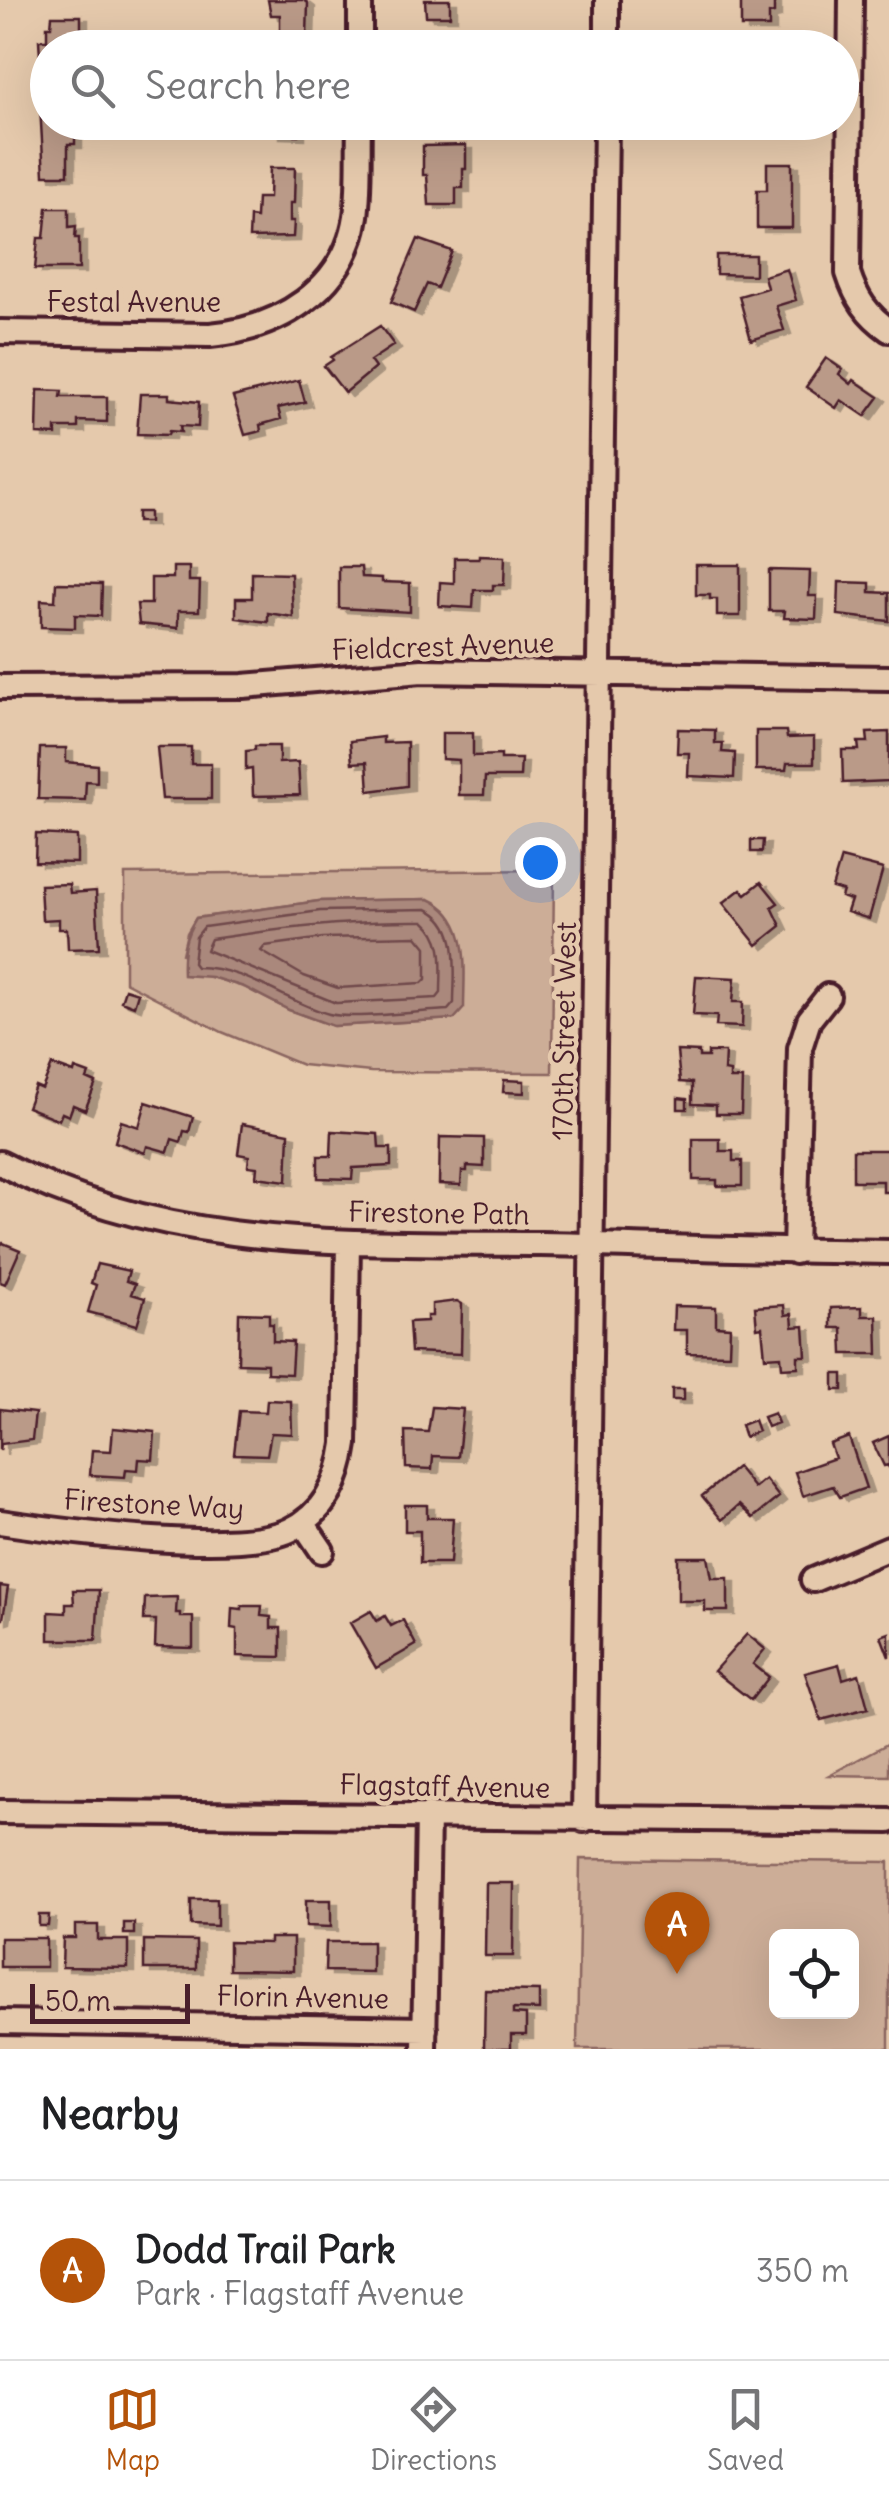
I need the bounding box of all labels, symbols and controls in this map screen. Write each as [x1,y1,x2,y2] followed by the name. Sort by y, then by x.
[30,30,859,140] search box
[65,58,120,113] icon: search
[145,62,351,109] text: Search here
[47,284,221,320] street label: Festal Avenue
[331,624,555,668] street label: Fieldcrest Avenue
[515,837,566,888] your location
[544,921,584,1141] street label: 170th Street West
[348,1193,530,1233] street label: Firestone Path
[63,1481,245,1527] street label: Firestone Way
[339,1766,551,1806] street label: Flagstaff Avenue
[644,1892,710,1974] pin: A
[769,1929,859,2019] map controls
[769,1929,859,2019] button: locate
[217,1977,389,2017] street label: Florin Avenue
[30,1979,190,2024] scale bar
[45,1983,111,2019] text: 50 m
[40,2088,179,2140] text: Nearby
[135,2226,396,2273] text: Dodd Trail Park
[62,2250,83,2291] text: A
[756,2250,849,2291] text: 350 m
[135,2273,464,2314] text: Park · Flagstaff Avenue
[105,2382,160,2478] tab: Map
[370,2382,497,2478] tab: Directions
[707,2382,784,2478] tab: Saved

